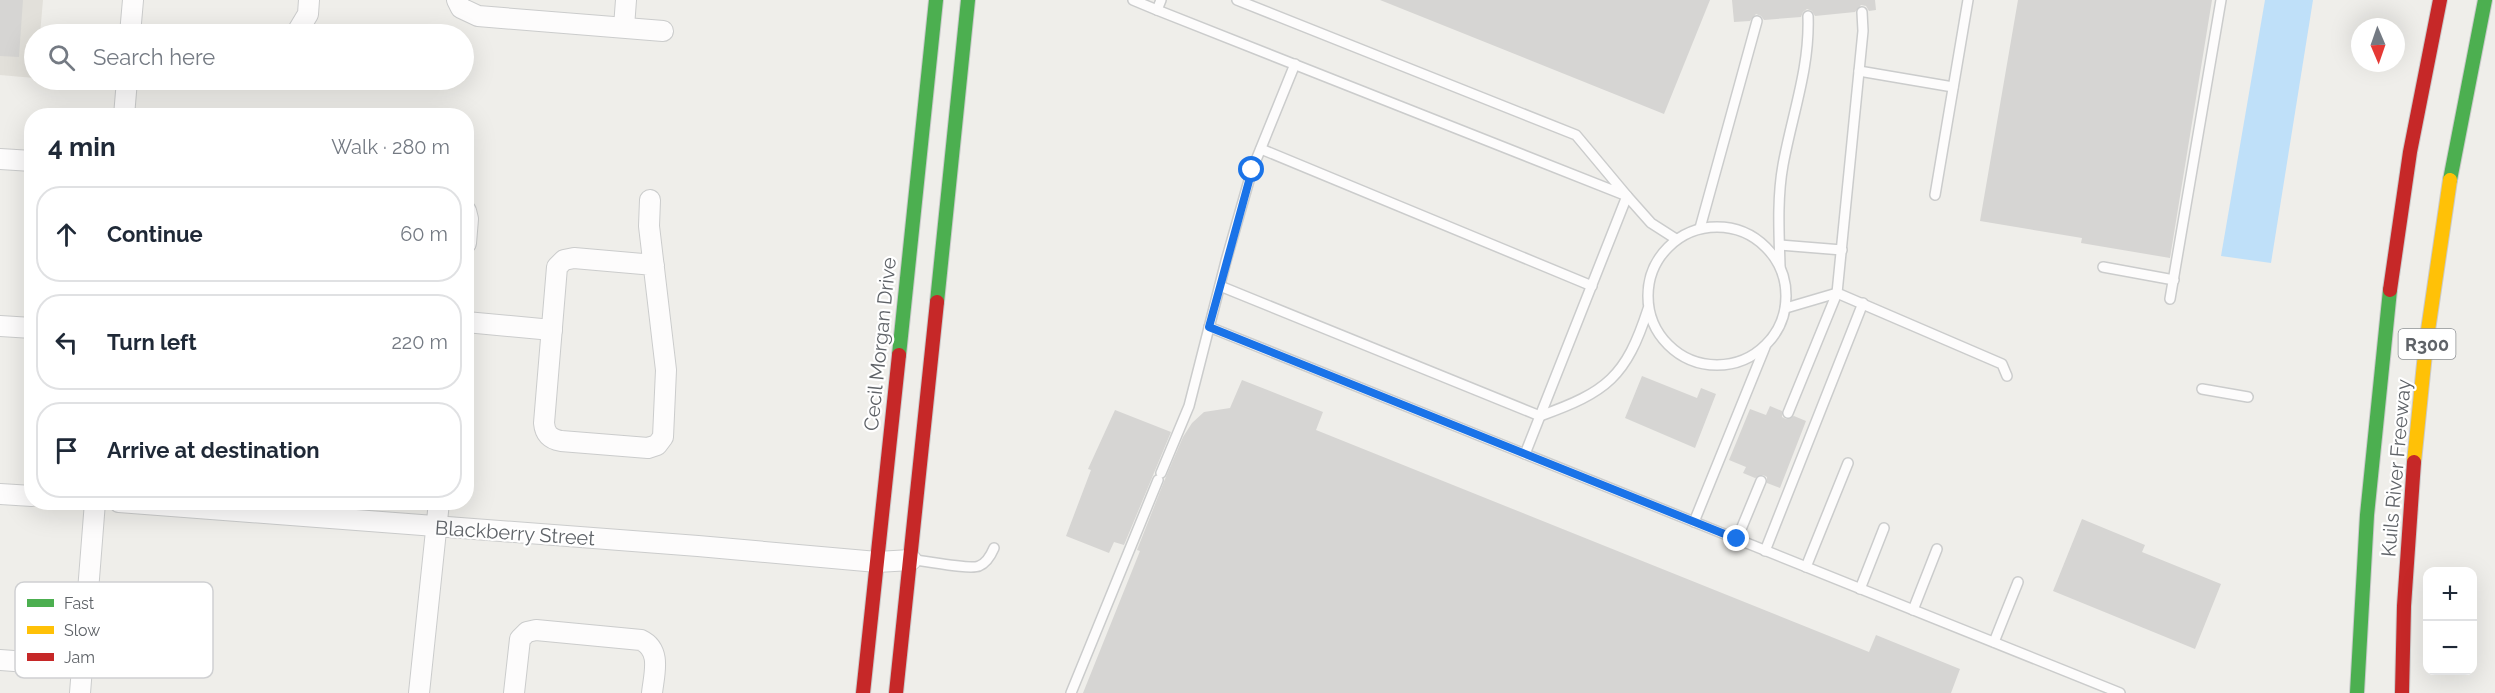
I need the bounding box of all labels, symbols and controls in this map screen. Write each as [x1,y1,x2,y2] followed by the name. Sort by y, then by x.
[2351,18,2405,72] north arrow
[24,24,474,90] search box
[45,41,78,74] icon: search
[93,44,215,70] text: Search here
[48,132,116,162] text: 4 min
[331,135,450,159] text: Walk · 280 m
[1238,156,1264,182] route start
[50,218,83,251] icon: ahead
[107,221,203,247] text: Continue
[400,222,448,246] text: 60 m
[859,256,901,432] street label: Cecil Morgan Drive
[50,326,83,359] icon: left
[107,329,197,355] text: Turn left
[2398,329,2456,359] road number: R300
[391,330,448,354] text: 220 m
[2376,378,2416,558] street label: Kuils River Freeway
[50,434,83,467] icon: arrive
[107,437,320,463] text: Arrive at destination
[434,515,596,551] street label: Blackberry Street
[1723,525,1749,551] route end
[2423,567,2477,675] map controls
[2423,567,2477,621] button: +
[15,582,213,678] legend
[64,594,95,613] text: Fast
[64,621,100,640] text: Slow
[2423,621,2477,675] button: −
[64,648,95,667] text: Jam

